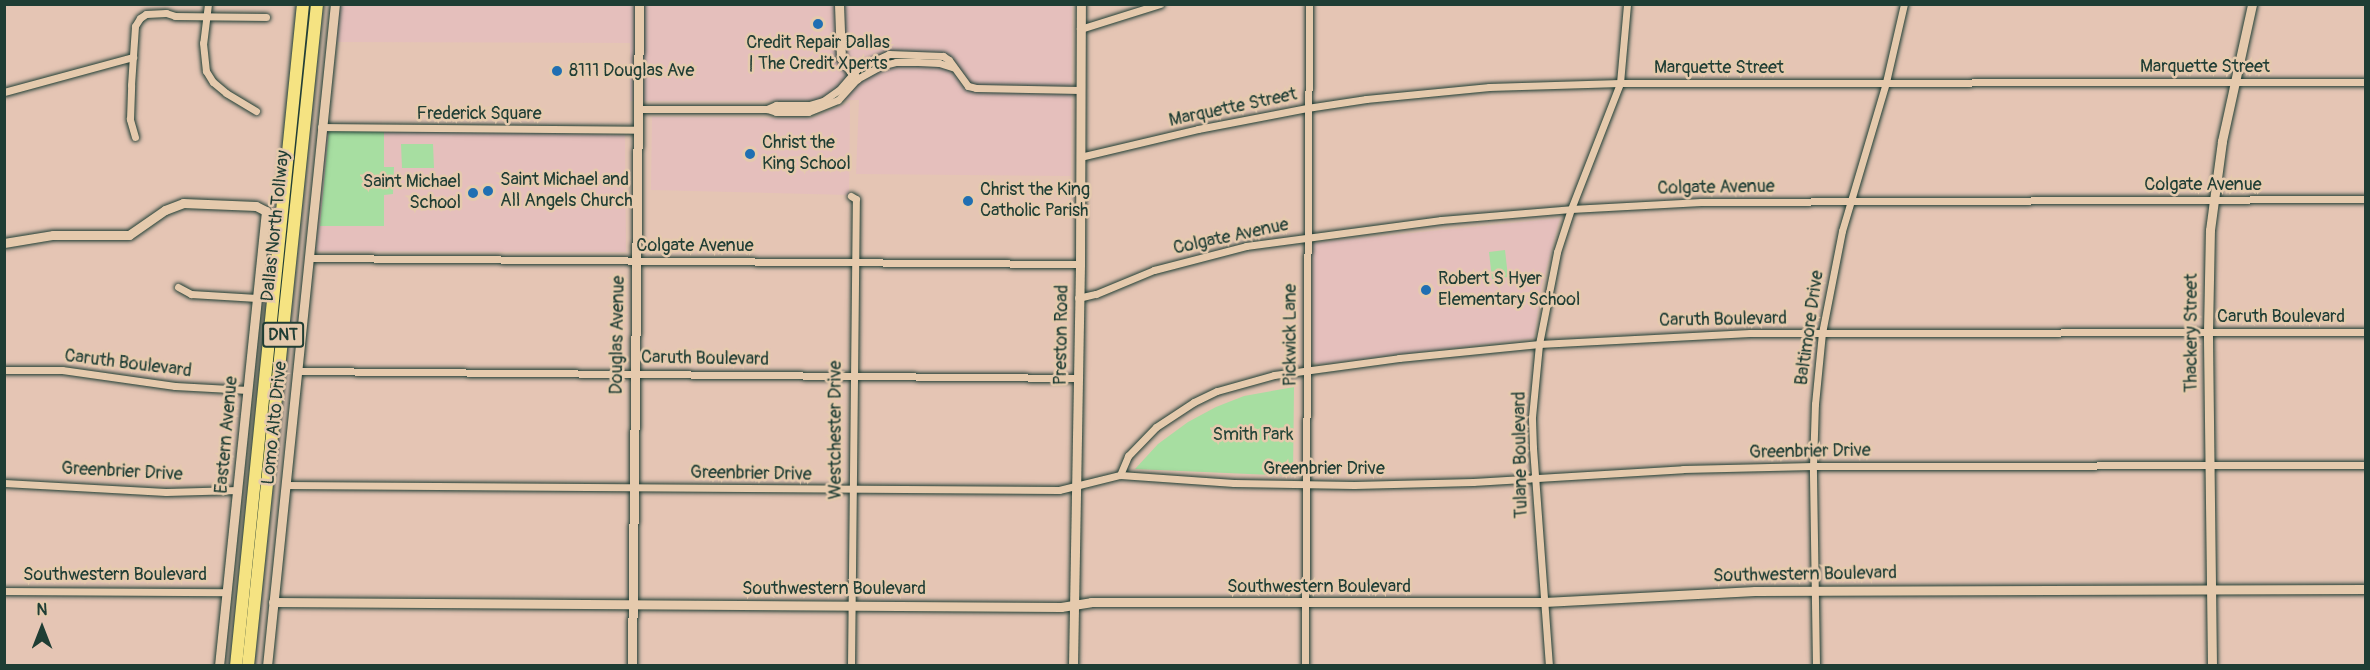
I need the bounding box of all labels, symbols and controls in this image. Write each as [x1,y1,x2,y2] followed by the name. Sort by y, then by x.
[811,17,825,31] marker: Credit Repair Dallas | The Credit Xperts
[746,33,890,76] place label: Credit Repair Dallas | The Credit Xperts
[2140,56,2270,78] street label: Marquette Street
[1654,57,1784,79] street label: Marquette Street
[569,60,694,82] place label: 8111 Douglas Ave
[550,64,564,78] marker: 8111 Douglas Ave
[1167,84,1299,132] street label: Marquette Street
[416,103,542,125] street label: Frederick Square
[762,133,851,176] place label: Christ the King School
[743,147,757,161] marker: Christ the King School
[257,149,295,303] street label: Dallas North Tollway
[500,170,633,213] place label: Saint Michael and All Angels Church
[363,172,461,214] place label: Saint Michael School
[2144,174,2262,196] street label: Colgate Avenue
[1657,176,1775,200] street label: Colgate Avenue
[980,180,1090,222] place label: Christ the King Catholic Parish
[481,184,495,198] marker: Saint Michael and All Angels Church
[466,186,480,200] marker: Saint Michael School
[961,194,975,208] marker: Christ the King Catholic Parish
[1171,214,1291,260] street label: Colgate Avenue
[636,235,754,257] street label: Colgate Avenue
[1438,269,1580,312] place label: Robert S Hyer Elementary School
[1791,269,1829,387] street label: Baltimore Drive
[2181,273,2203,393] street label: Thackery Street
[606,275,630,395] street label: Douglas Avenue
[1419,283,1433,297] marker: Robert S Hyer Elementary School
[1050,284,1074,386] street label: Preston Road
[1280,284,1302,386] street label: Pickwick Lane
[2217,306,2345,328] street label: Caruth Boulevard
[1659,308,1787,332] street label: Caruth Boulevard
[262,322,304,348] road number: DNT
[63,345,193,383] street label: Caruth Boulevard
[641,347,769,371] street label: Caruth Boulevard
[258,360,292,486] street label: Lomo Alto Drive
[825,361,847,499] street label: Westchester Drive
[211,375,243,495] street label: Eastern Avenue
[1509,391,1533,519] street label: Tulane Boulevard
[1213,424,1293,446] park label: Smith Park
[1749,440,1871,464] street label: Greenbrier Drive
[61,458,183,486] street label: Greenbrier Drive
[1263,458,1385,480] street label: Greenbrier Drive
[690,462,812,486] street label: Greenbrier Drive
[1713,563,1897,587] street label: Southwestern Boulevard
[23,564,207,586] street label: Southwestern Boulevard
[1227,576,1411,598] street label: Southwestern Boulevard
[742,578,926,600] street label: Southwestern Boulevard
[12,598,72,658] north arrow
[37,600,47,620] text: N

